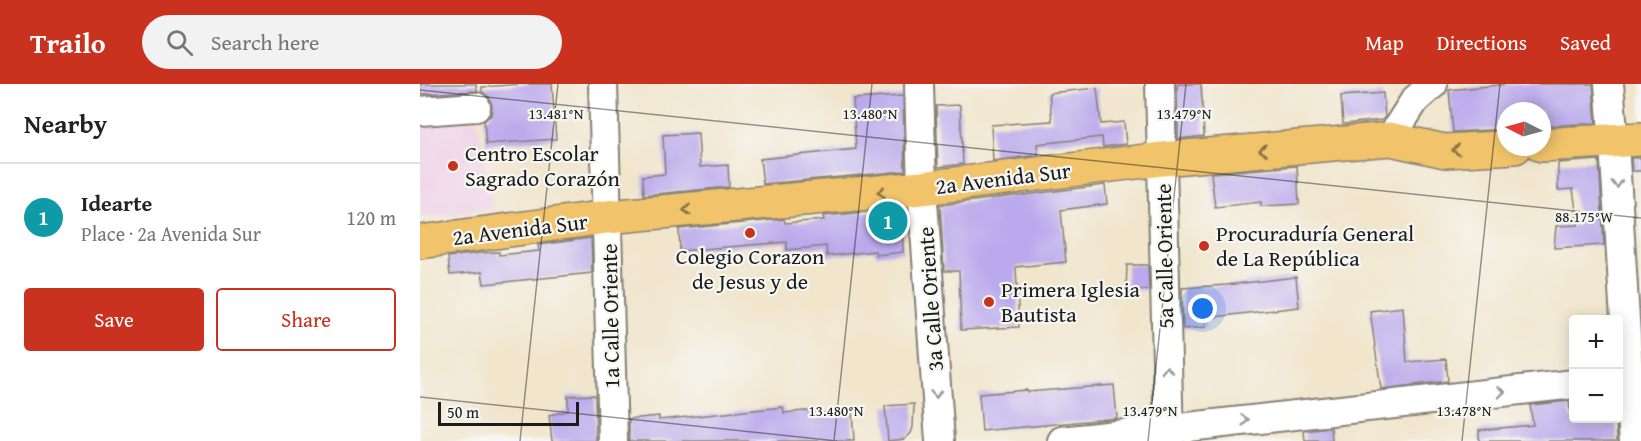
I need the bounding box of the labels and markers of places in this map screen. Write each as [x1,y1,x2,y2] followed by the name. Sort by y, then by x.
[465,137,620,194] place label: Centro Escolar Sagrado Corazón
[446,159,460,173] marker: Centro Escolar Sagrado Corazón
[868,198,908,244] pin: 1
[1216,217,1414,274] place label: Procuraduría General de La República
[743,226,757,240] marker: Colegio Corazon de Jesus y de
[1197,239,1211,253] marker: Procuraduría General de La República
[676,240,825,297] place label: Colegio Corazon de Jesus y de
[1001,273,1141,330] place label: Primera Iglesia Bautista
[982,295,996,309] marker: Primera Iglesia Bautista

